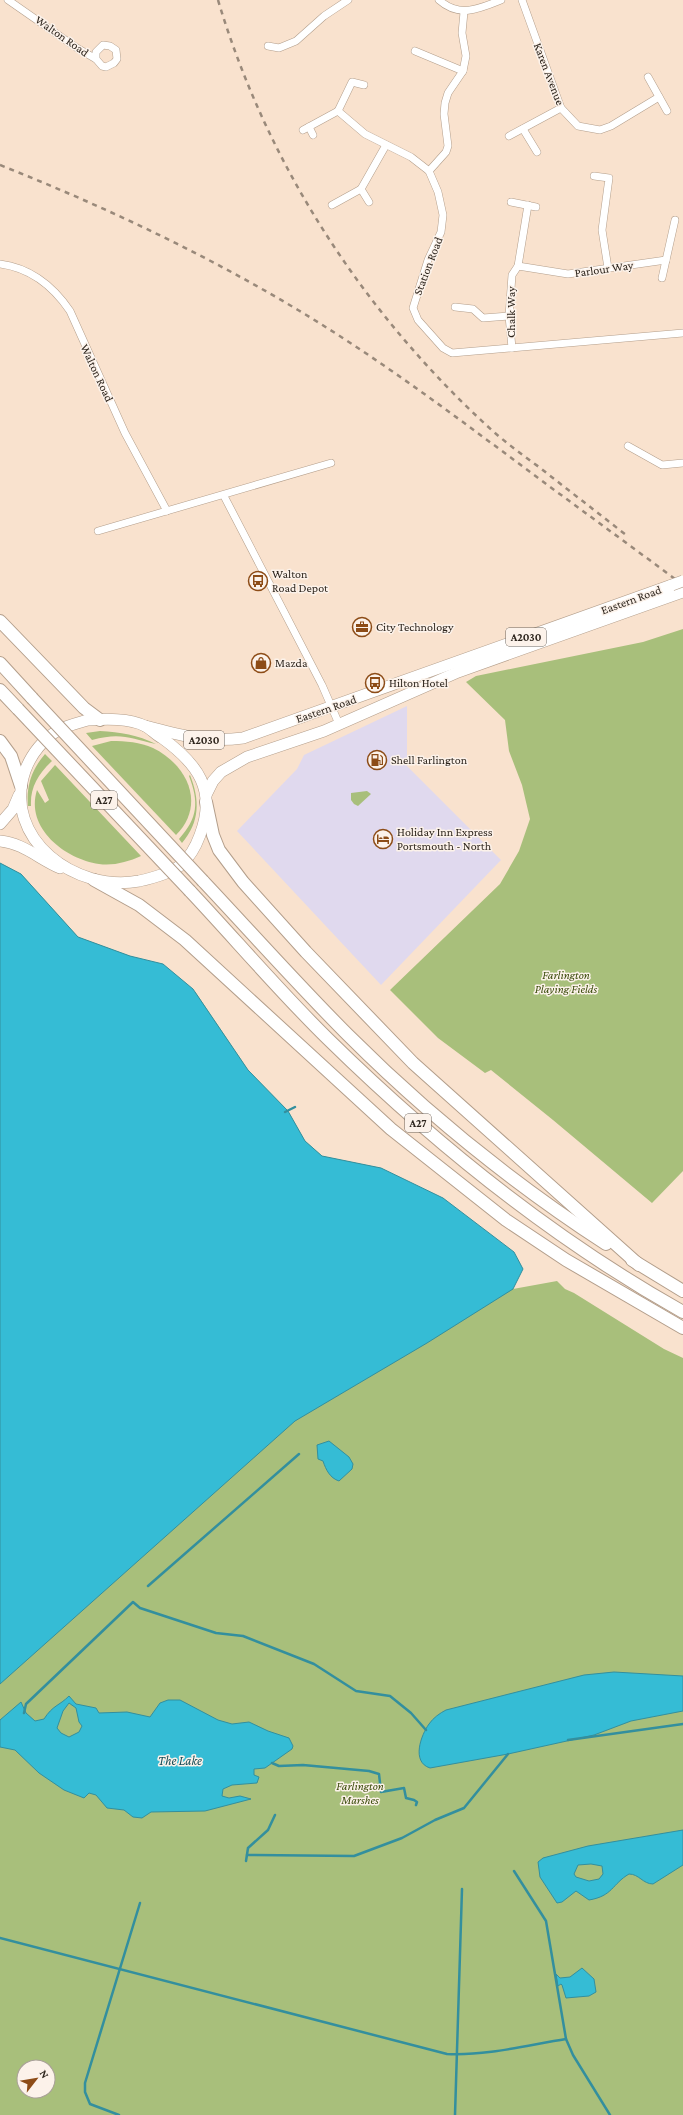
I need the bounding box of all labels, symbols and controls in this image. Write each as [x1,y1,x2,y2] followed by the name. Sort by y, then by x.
[33,12,92,60] street label: Walton Road
[531,41,567,107] street label: Karen Avenue
[411,234,446,297] street label: Station Road
[574,258,635,280] street label: Parlour Way
[504,286,518,338] street label: Chalk Way
[78,342,117,405] street label: Walton Road
[272,567,329,595] place label: Walton Road Depot
[247,570,269,592] bus stop icon: Walton Road Depot
[599,582,664,617] street label: Eastern Road
[351,616,373,638] office icon: City Technology
[376,620,454,634] place label: City Technology
[506,628,546,646] road number: A2030
[250,652,272,674] shop icon: Mazda
[275,656,308,670] place label: Mazda
[364,672,386,694] bus stop icon: Hilton Hotel
[389,676,448,690] place label: Hilton Hotel
[294,692,359,726] street label: Eastern Road
[184,731,224,749] road number: A2030
[366,749,388,771] fuel station icon: Shell Farlington
[391,753,468,767] place label: Shell Farlington
[91,791,117,809] road number: A27
[397,825,493,853] place label: Holiday Inn Express Portsmouth - North
[372,828,394,850] hotel icon: Holiday Inn Express Portsmouth - North
[535,968,598,996] park label: Farlington Playing Fields
[405,1114,431,1132] road number: A27
[158,1753,202,1768] water label: The Lake
[336,1779,384,1807] park label: Farlington Marshes
[16,2059,56,2099] north arrow
[37,2068,52,2081] text: N

